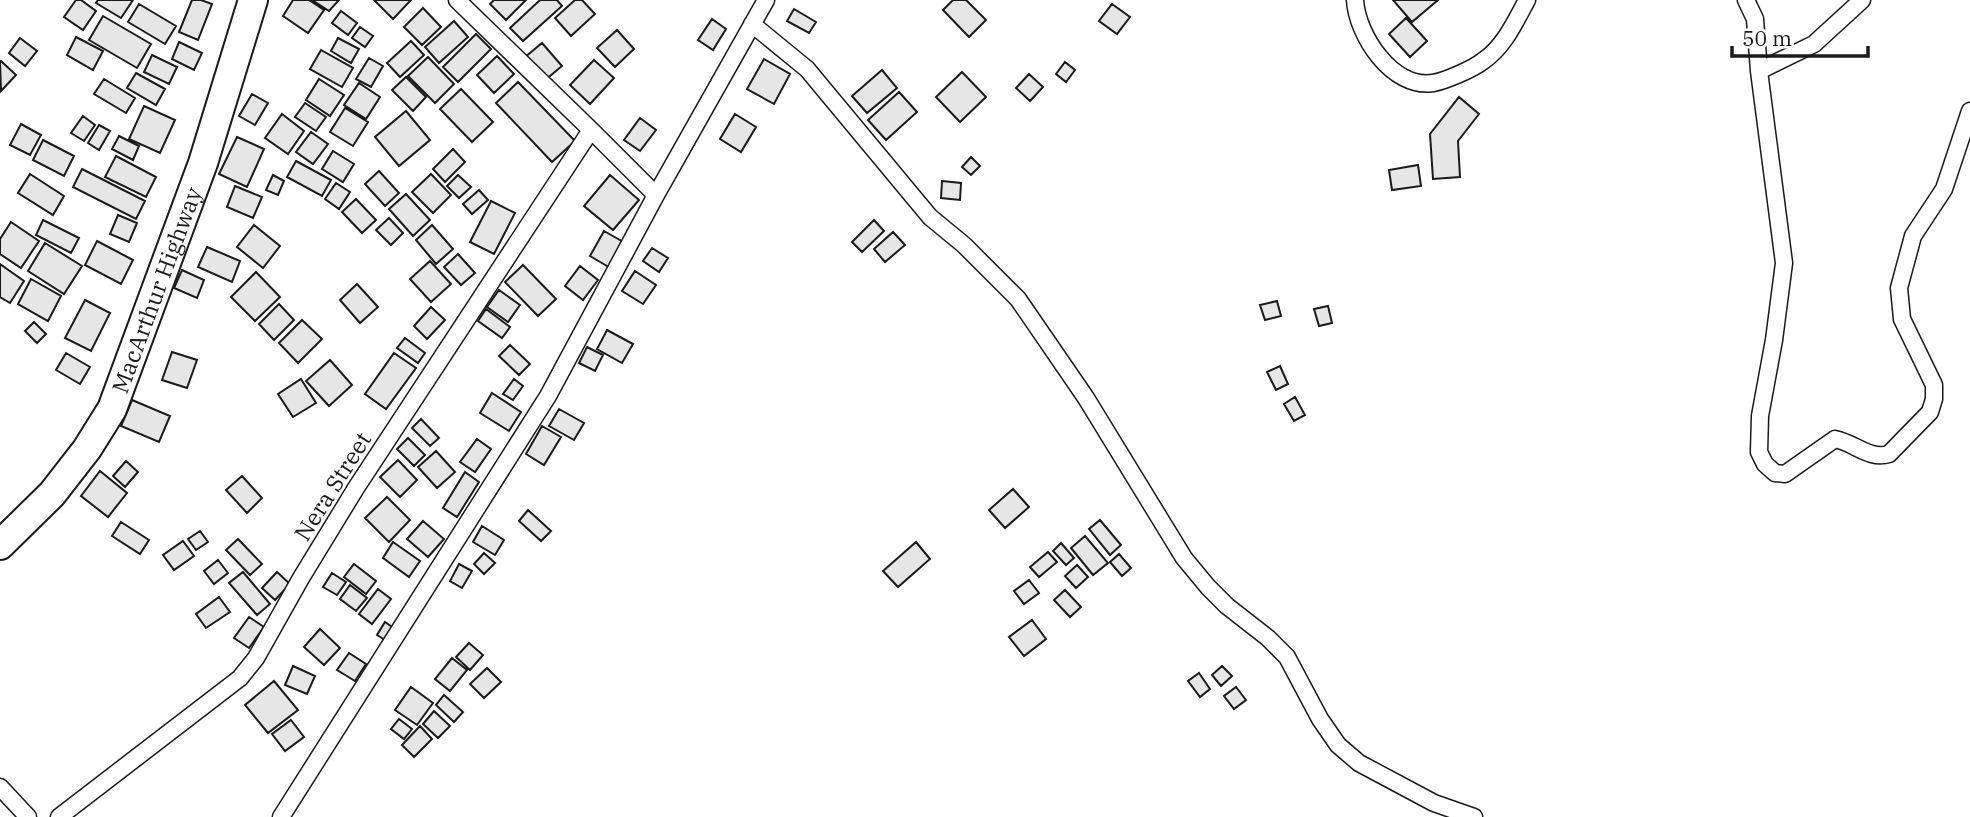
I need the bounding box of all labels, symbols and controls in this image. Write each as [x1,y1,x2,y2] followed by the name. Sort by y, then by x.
[1732,14,1868,58] scale bar
[1742,24,1792,52] text: 50 m
[104,182,208,397] street label: MacArthur Highway
[287,426,377,546] street label: Nera Street

